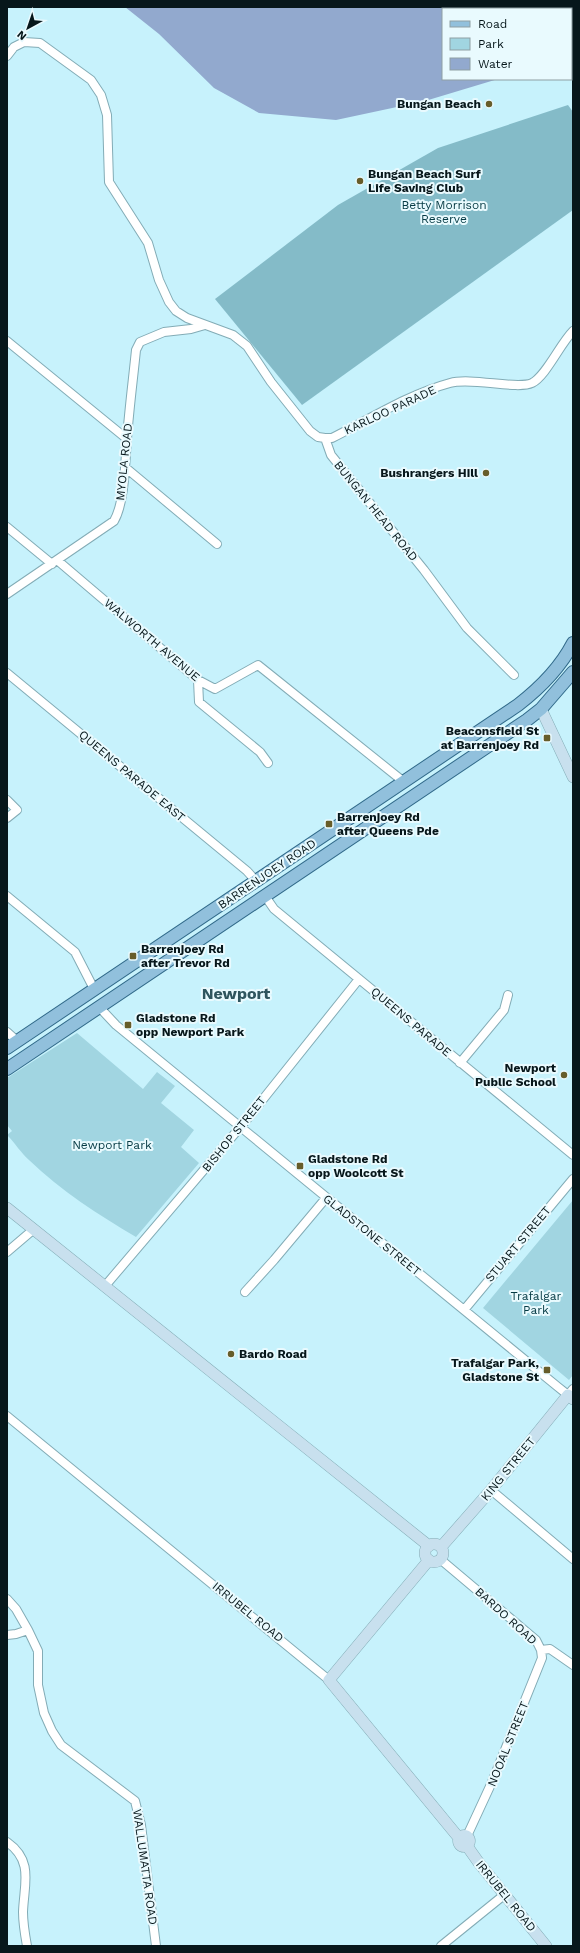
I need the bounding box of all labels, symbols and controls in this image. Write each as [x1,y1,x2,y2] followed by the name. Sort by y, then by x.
[8,8,48,48] north arrow
[442,8,572,80] legend
[478,17,507,31] text: Road
[15,28,29,43] text: N
[478,37,504,51] text: Park
[478,57,513,71] text: Water
[397,97,481,111] place label: Bungan Beach
[484,99,494,109] marker: Bungan Beach
[368,167,481,195] place label: Bungan Beach Surf Life Saving Club
[355,176,365,186] marker: Bungan Beach Surf Life Saving Club
[401,198,487,226] park label: Betty Morrison Reserve
[342,382,438,437] street label: KARLOO PARADE
[113,423,135,501] street label: MYOLA ROAD
[331,458,421,564] street label: BUNGAN HEAD ROAD
[380,466,478,480] place label: Bushrangers Hill
[481,468,491,478] marker: Bushrangers Hill
[101,596,203,684] street label: WALWORTH AVENUE
[441,724,540,752] place label: Beaconsfield St at Barrenjoey Rd
[76,727,188,825] street label: QUEENS PARADE EAST
[542,733,552,743] marker: Beaconsfield St at Barrenjoey Rd
[337,810,439,838] place label: Barrenjoey Rd after Queens Pde
[324,819,334,829] marker: Barrenjoey Rd after Queens Pde
[215,836,319,912] street label: BARRENJOEY ROAD
[141,942,230,970] place label: Barrenjoey Rd after Trevor Rd
[128,951,138,961] marker: Barrenjoey Rd after Trevor Rd
[202,984,270,1003] district label: Newport
[368,984,454,1060] street label: QUEENS PARADE
[136,1011,245,1039] place label: Gladstone Rd opp Newport Park
[123,1020,133,1030] marker: Gladstone Rd opp Newport Park
[475,1061,557,1089] place label: Newport Public School
[559,1070,569,1080] marker: Newport Public School
[199,1093,269,1175] street label: BISHOP STREET
[72,1138,152,1152] park label: Newport Park
[308,1152,404,1180] place label: Gladstone Rd opp Woolcott St
[295,1161,305,1171] marker: Gladstone Rd opp Woolcott St
[320,1191,424,1279] street label: GLADSTONE STREET
[482,1203,554,1285] street label: STUART STREET
[511,1289,561,1317] park label: Trafalgar Park
[239,1347,307,1361] place label: Bardo Road
[226,1349,236,1359] marker: Bardo Road
[451,1356,540,1384] place label: Trafalgar Park, Gladstone St
[542,1365,552,1375] marker: Trafalgar Park, Gladstone St
[478,1434,538,1504] street label: KING STREET
[210,1579,286,1645] street label: IRRUBEL ROAD
[472,1585,540,1647] street label: BARDO ROAD
[485,1699,531,1789] street label: NOOAL STREET
[130,1808,160,1926] street label: WALLUMATTA ROAD
[473,1858,539,1934] street label: IRRUBEL ROAD

